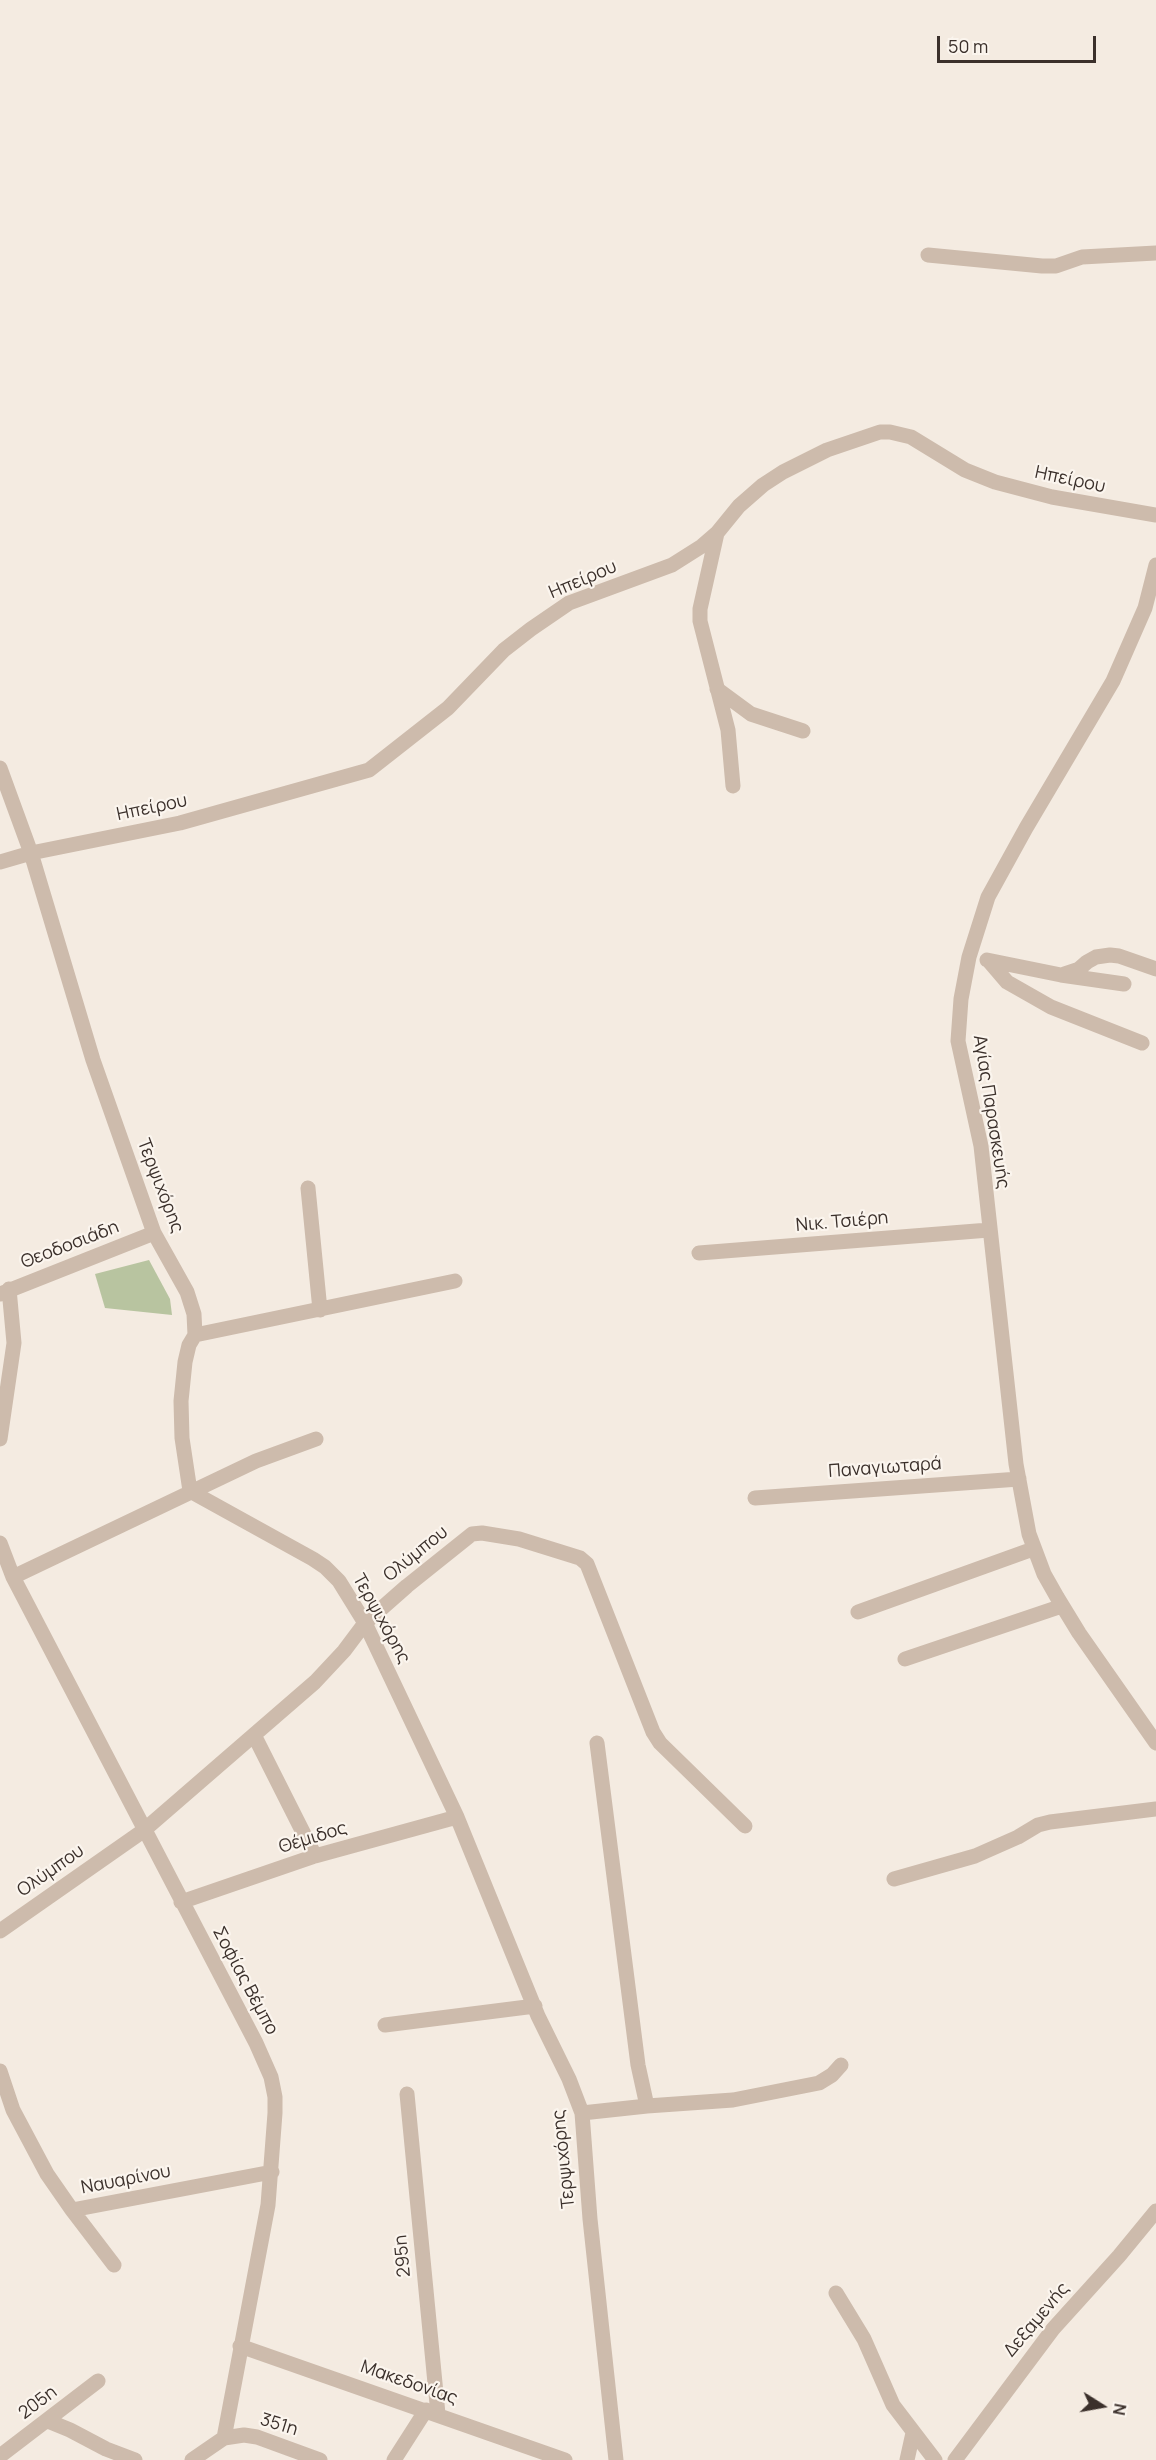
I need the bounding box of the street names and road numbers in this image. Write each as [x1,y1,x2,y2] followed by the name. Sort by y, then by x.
[1033,462,1107,498] street label: Ηπείρου
[546,556,620,604] street label: Ηπείρου
[115,790,189,826] street label: Ηπείρου
[968,1034,1014,1190] street label: Αγίας Παρασκευής
[132,1136,188,1236] street label: Τερψιχόρης
[795,1207,889,1237] street label: Νικ. Τσιέρη
[18,1216,122,1274] street label: Θεοδοσιάδη
[828,1453,942,1483] street label: Παναγιωταρά
[380,1522,452,1586] street label: Ολύμπου
[348,1570,414,1668] street label: Τερψιχόρης
[276,1817,350,1859] street label: Θέμιδος
[14,1840,88,1902] street label: Ολύμπου
[208,1923,282,2039] street label: Σοφίας Βέμπο
[548,2109,580,2209] street label: Τερψιχόρης
[79,2161,173,2199] street label: Ναυαρίνου
[390,2234,416,2278] street label: 295η
[1000,2279,1074,2361] street label: Δεξαμενής
[358,2356,460,2410] street label: Μακεδονίας
[15,2382,61,2424] street label: 205η
[258,2409,300,2441] street label: 351η

